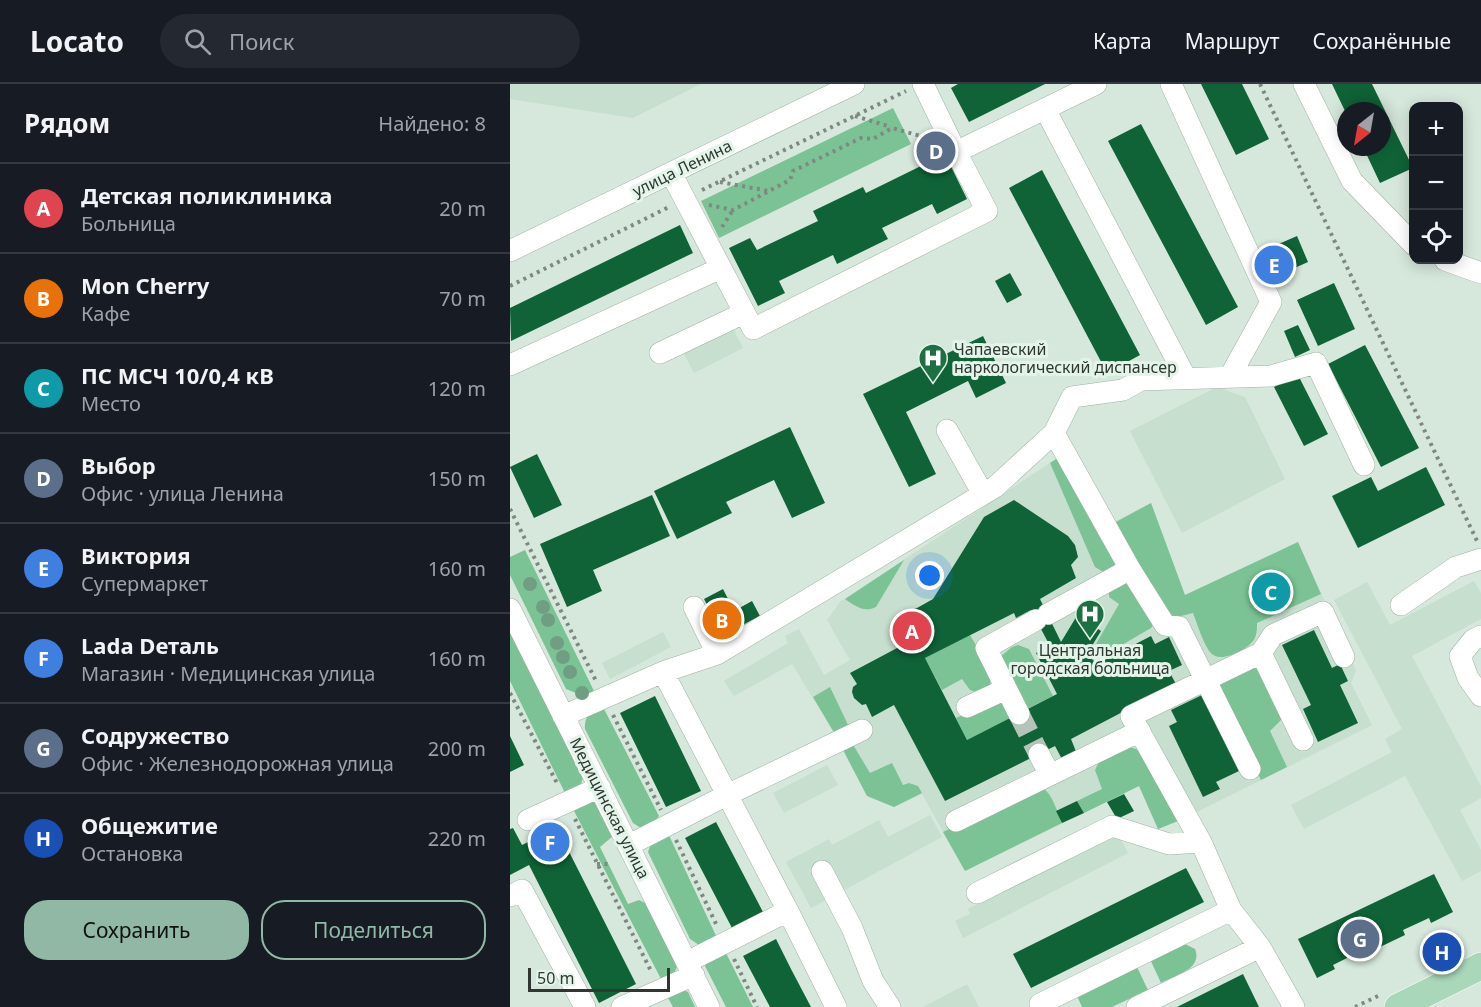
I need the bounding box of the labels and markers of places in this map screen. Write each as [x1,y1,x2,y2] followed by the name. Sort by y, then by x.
[916,128,956,174] pin: D
[1254,242,1293,288] pin: E
[954,338,1177,378] place label: Чапаевский наркологический диспансер
[917,342,949,384] hospital icon: Чапаевский наркологический диспансер
[1252,570,1290,614] pin: C
[702,598,742,642] pin: B
[1074,598,1106,640] hospital icon: Центральная городская больница
[892,608,932,654] pin: A
[1010,639,1170,679] place label: Центральная городская больница
[530,820,570,864] pin: F
[1340,916,1380,962] pin: G
[1422,930,1462,974] pin: H

